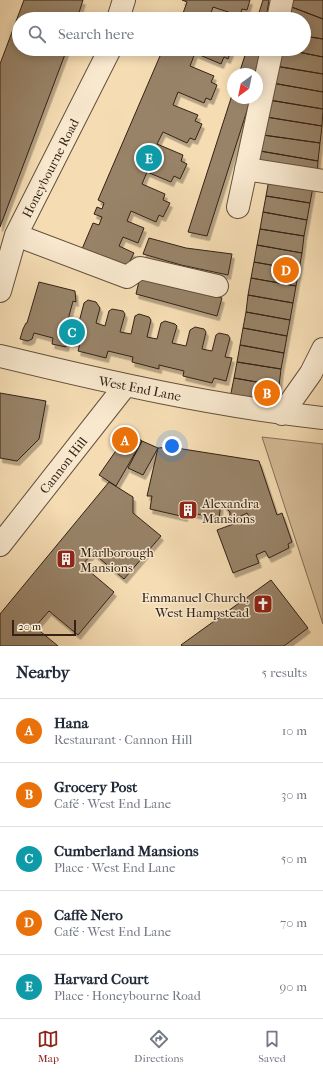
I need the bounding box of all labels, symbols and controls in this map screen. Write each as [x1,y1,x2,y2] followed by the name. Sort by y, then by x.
[12,12,311,56] search box
[26,23,48,45] icon: search
[58,25,134,43] text: Search here
[227,68,263,104] north arrow
[19,115,82,220] street label: Honeybourne Road
[136,143,162,173] pin: E
[273,255,299,285] pin: D
[59,317,85,347] pin: C
[96,373,183,404] street label: West End Lane
[254,378,280,408] pin: B
[112,425,138,455] pin: A
[37,434,90,497] street label: Cannon Hill
[162,436,182,456] your location
[201,496,260,526] place label: Alexandra Mansions
[177,499,199,521] building icon: Alexandra Mansions
[80,545,154,575] place label: Marlborough Mansions
[55,548,77,570] building icon: Marlborough Mansions
[142,590,250,620] place label: Emmanuel Church, West Hampstead
[252,593,274,615] church icon: Emmanuel Church, West Hampstead
[12,618,76,637] scale bar
[18,620,41,633] text: 20 m
[16,662,70,682] text: Nearby
[262,665,307,680] text: 5 results
[54,714,88,732] text: Hana
[25,723,33,738] text: A
[282,723,307,738] text: 10 m
[54,732,192,747] text: Restaurant · Cannon Hill
[54,778,137,796] text: Grocery Post
[25,787,33,802] text: B
[281,787,307,802] text: 30 m
[54,796,171,811] text: Café · West End Lane
[54,842,199,860] text: Cumberland Mansions
[25,851,33,866] text: C
[281,851,307,866] text: 50 m
[54,860,175,875] text: Place · West End Lane
[54,906,123,924] text: Caffè Nero
[24,915,34,930] text: D
[280,915,307,930] text: 70 m
[54,924,171,939] text: Café · West End Lane
[54,970,149,988] text: Harvard Court
[25,979,33,994] text: E
[279,979,307,994] text: 90 m
[54,988,201,1003] text: Place · Honeybourne Road
[37,1028,59,1065] tab: Map
[134,1028,184,1065] tab: Directions
[258,1028,286,1065] tab: Saved

